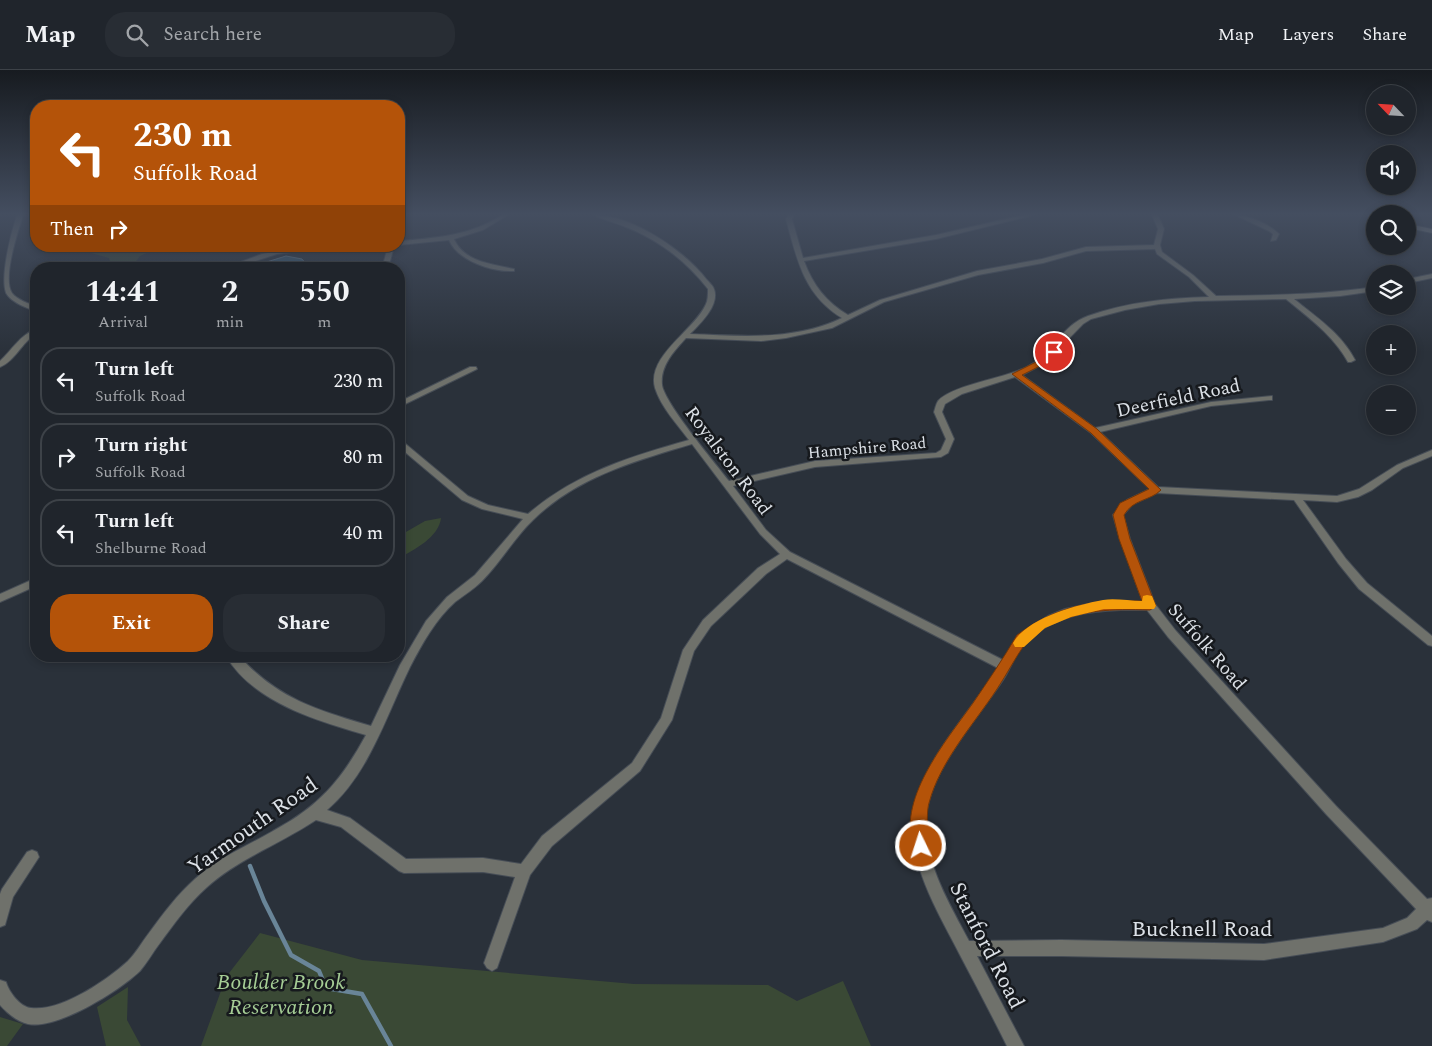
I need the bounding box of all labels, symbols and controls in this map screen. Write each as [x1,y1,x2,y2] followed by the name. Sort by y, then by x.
[105,12,455,57] search box
[25,17,75,53] text: Map
[163,20,262,49] text: Search here
[123,21,151,49] icon: search
[1218,21,1254,48] text: Map
[1282,21,1334,48] text: Layers
[1362,21,1407,48] text: Share
[1366,85,1416,135] north arrow
[1366,85,1416,435] map controls
[133,109,232,162] text: 230 m
[50,120,115,185] icon: left
[1366,145,1416,195] button: sound
[133,157,258,190] text: Suffolk Road
[1366,205,1416,255] button: search
[50,215,94,244] text: Then
[104,215,132,243] icon: right
[1366,265,1416,315] button: layers
[85,269,161,315] text: 14:41
[221,269,238,315] text: 2
[299,269,350,315] text: 550
[98,310,148,334] text: Arrival
[216,310,244,334] text: min
[318,310,331,334] text: m
[1366,325,1416,375] button: +
[1033,331,1075,373] pin
[1040,338,1068,366] icon: arrive
[95,355,174,384] text: Turn left
[52,367,80,395] icon: left
[333,367,383,396] text: 230 m
[1114,371,1243,426] street label: Deerfield Road
[95,384,186,408] text: Suffolk Road
[1366,385,1416,435] button: −
[677,400,779,522] street label: Royalston Road
[95,431,188,460] text: Turn right
[807,431,927,465] street label: Hampshire Road
[52,443,80,471] icon: right
[343,443,383,472] text: 80 m
[95,460,186,484] text: Suffolk Road
[95,507,174,536] text: Turn left
[52,519,80,547] icon: left
[343,519,383,548] text: 40 m
[95,536,207,560] text: Shelburne Road
[50,594,213,652] button: Exit
[223,594,385,652] button: Share
[1161,597,1253,697] street label: Suffolk Road
[181,769,325,884] street label: Yarmouth Road
[894,819,946,871] position arrow
[940,876,1033,1015] street label: Stanford Road
[1131,913,1273,946] street label: Bucknell Road
[216,966,346,1024] park label: Boulder Brook Reservation

